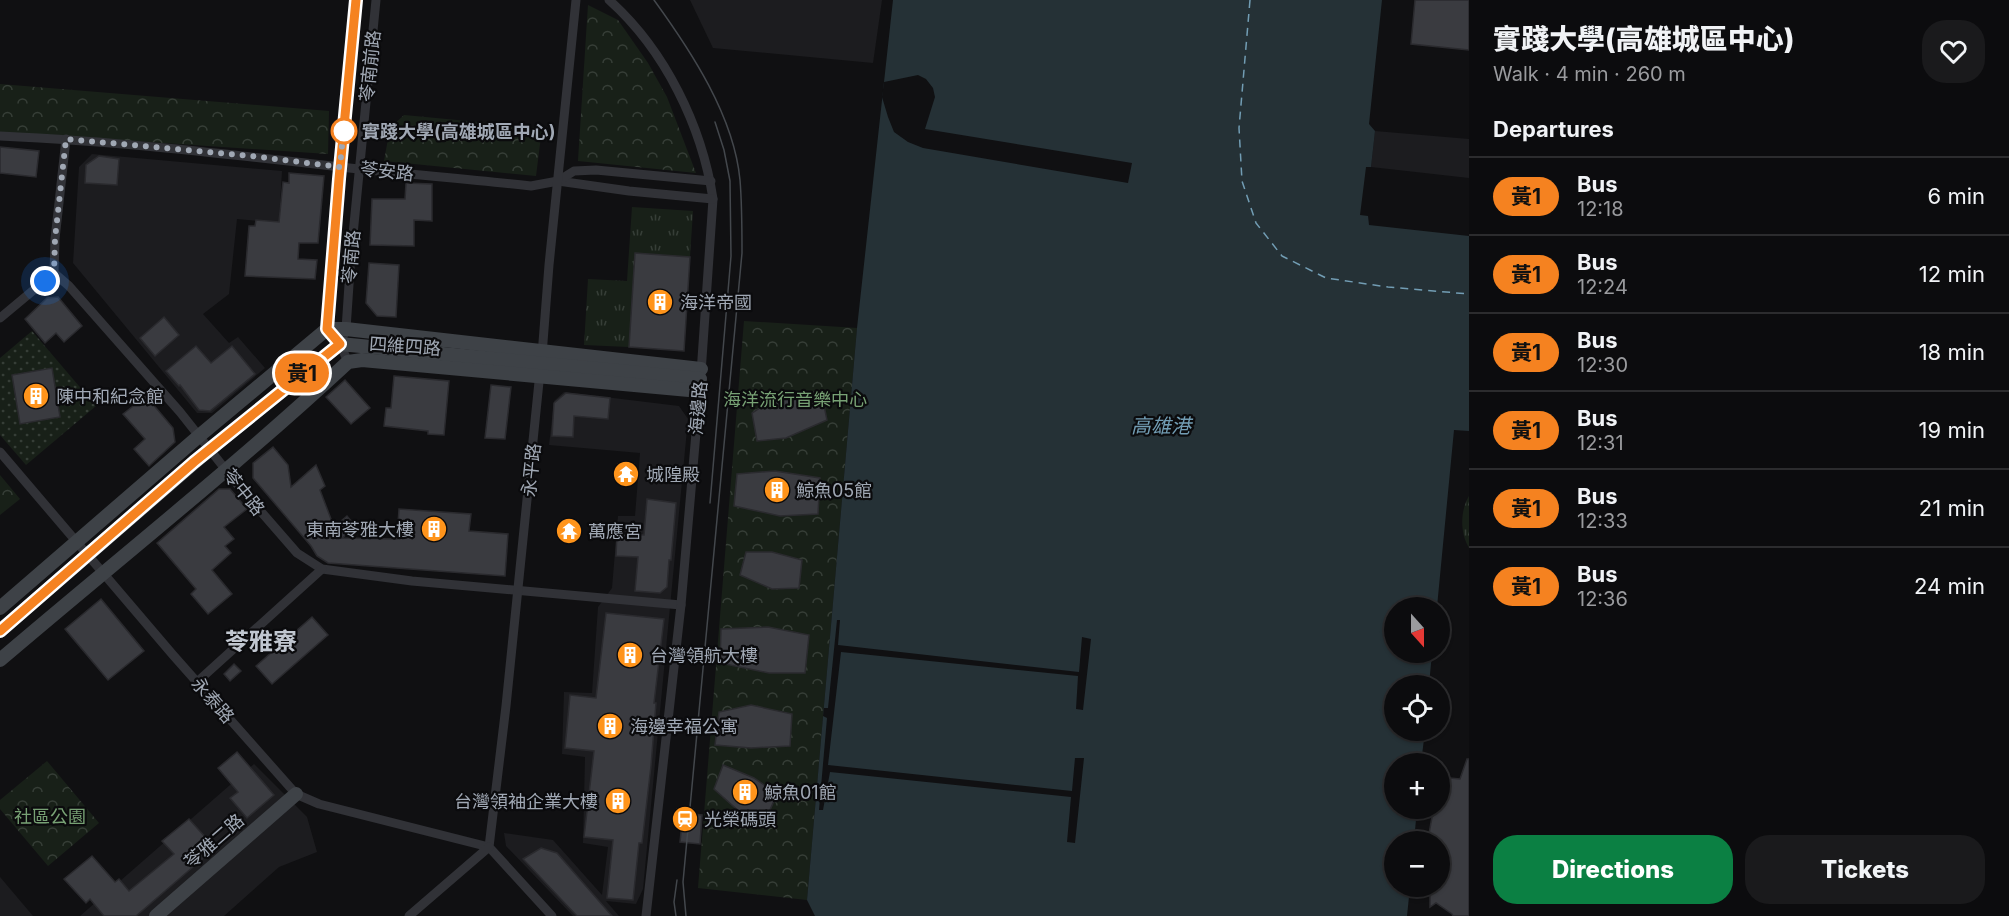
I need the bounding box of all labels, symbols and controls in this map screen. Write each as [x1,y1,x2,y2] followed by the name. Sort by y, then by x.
[1922,20,1985,83] button: heart
[1493,22,1794,56] text: 實踐大學(高雄城區中心)
[356,29,384,103] street label: 苓南前路
[1493,62,1686,86] text: Walk · 4 min · 260 m
[1493,116,1614,142] text: Departures
[331,118,357,144] marker: 實踐大學(高雄城區中心)
[362,121,556,142] place label: 實踐大學(高雄城區中心)
[359,158,415,184] street label: 苓安路
[1577,171,1618,197] text: Bus
[1928,183,1985,209] text: 6 min
[1511,184,1541,209] text: 黃1
[1577,197,1624,221] text: 12:18
[338,229,364,285] street label: 苓南路
[1577,249,1618,275] text: Bus
[1919,261,1985,287] text: 12 min
[1511,262,1541,287] text: 黃1
[30,266,60,296] your location
[1577,275,1628,299] text: 12:24
[645,287,675,317] building icon: 海洋帝國
[680,292,752,313] place label: 海洋帝國
[1577,327,1618,353] text: Bus
[368,333,442,359] street label: 四維四路
[1919,339,1985,365] text: 18 min
[1511,340,1541,365] text: 黃1
[1577,353,1628,377] text: 12:30
[275,354,329,392] line badge: 黃1
[287,361,317,386] text: 黃1
[685,380,711,436] street label: 海邊路
[21,381,51,411] building icon: 陳中和紀念館
[56,386,164,407] place label: 陳中和紀念館
[723,389,867,410] park label: 海洋流行音樂中心
[1577,405,1618,431] text: Bus
[1131,414,1194,438] water label: 高雄港
[1919,417,1985,443] text: 19 min
[1511,418,1541,443] text: 黃1
[1577,431,1624,455] text: 12:31
[518,442,544,498] street label: 永平路
[611,459,641,489] temple icon: 城隍殿
[219,464,269,520] street label: 苓中路
[646,464,700,485] place label: 城隍殿
[762,475,792,505] building icon: 鯨魚05館
[796,480,872,501] place label: 鯨魚05館
[1577,483,1618,509] text: Bus
[1919,495,1985,521] text: 21 min
[1511,496,1541,521] text: 黃1
[1577,509,1628,533] text: 12:33
[419,514,449,544] building icon: 東南苓雅大樓
[554,516,584,546] temple icon: 萬應宮
[306,519,414,540] place label: 東南苓雅大樓
[588,521,642,542] place label: 萬應宮
[1577,561,1618,587] text: Bus
[1914,573,1985,599] text: 24 min
[1511,574,1541,599] text: 黃1
[1577,587,1628,611] text: 12:36
[1384,597,1450,663] north arrow
[1384,597,1450,897] map controls
[225,627,297,656] district label: 苓雅寮
[615,640,645,670] building icon: 台灣領航大樓
[650,645,758,666] place label: 台灣領航大樓
[187,673,239,727] street label: 永泰路
[1384,675,1450,741] button: locate
[595,711,625,741] building icon: 海邊幸福公寓
[630,716,738,737] place label: 海邊幸福公寓
[1384,753,1450,819] button: +
[730,777,760,807] building icon: 鯨魚01館
[764,782,837,803] place label: 鯨魚01館
[603,786,633,816] building icon: 台灣領袖企業大樓
[454,791,598,812] place label: 台灣領袖企業大樓
[670,804,700,834] station icon: 光榮碼頭
[14,806,86,827] park label: 社區公園
[180,809,248,873] street label: 苓雅二路
[704,809,776,830] place label: 光榮碼頭
[1384,831,1450,897] button: −
[1493,835,1733,904] button: Directions
[1745,835,1985,904] button: Tickets

